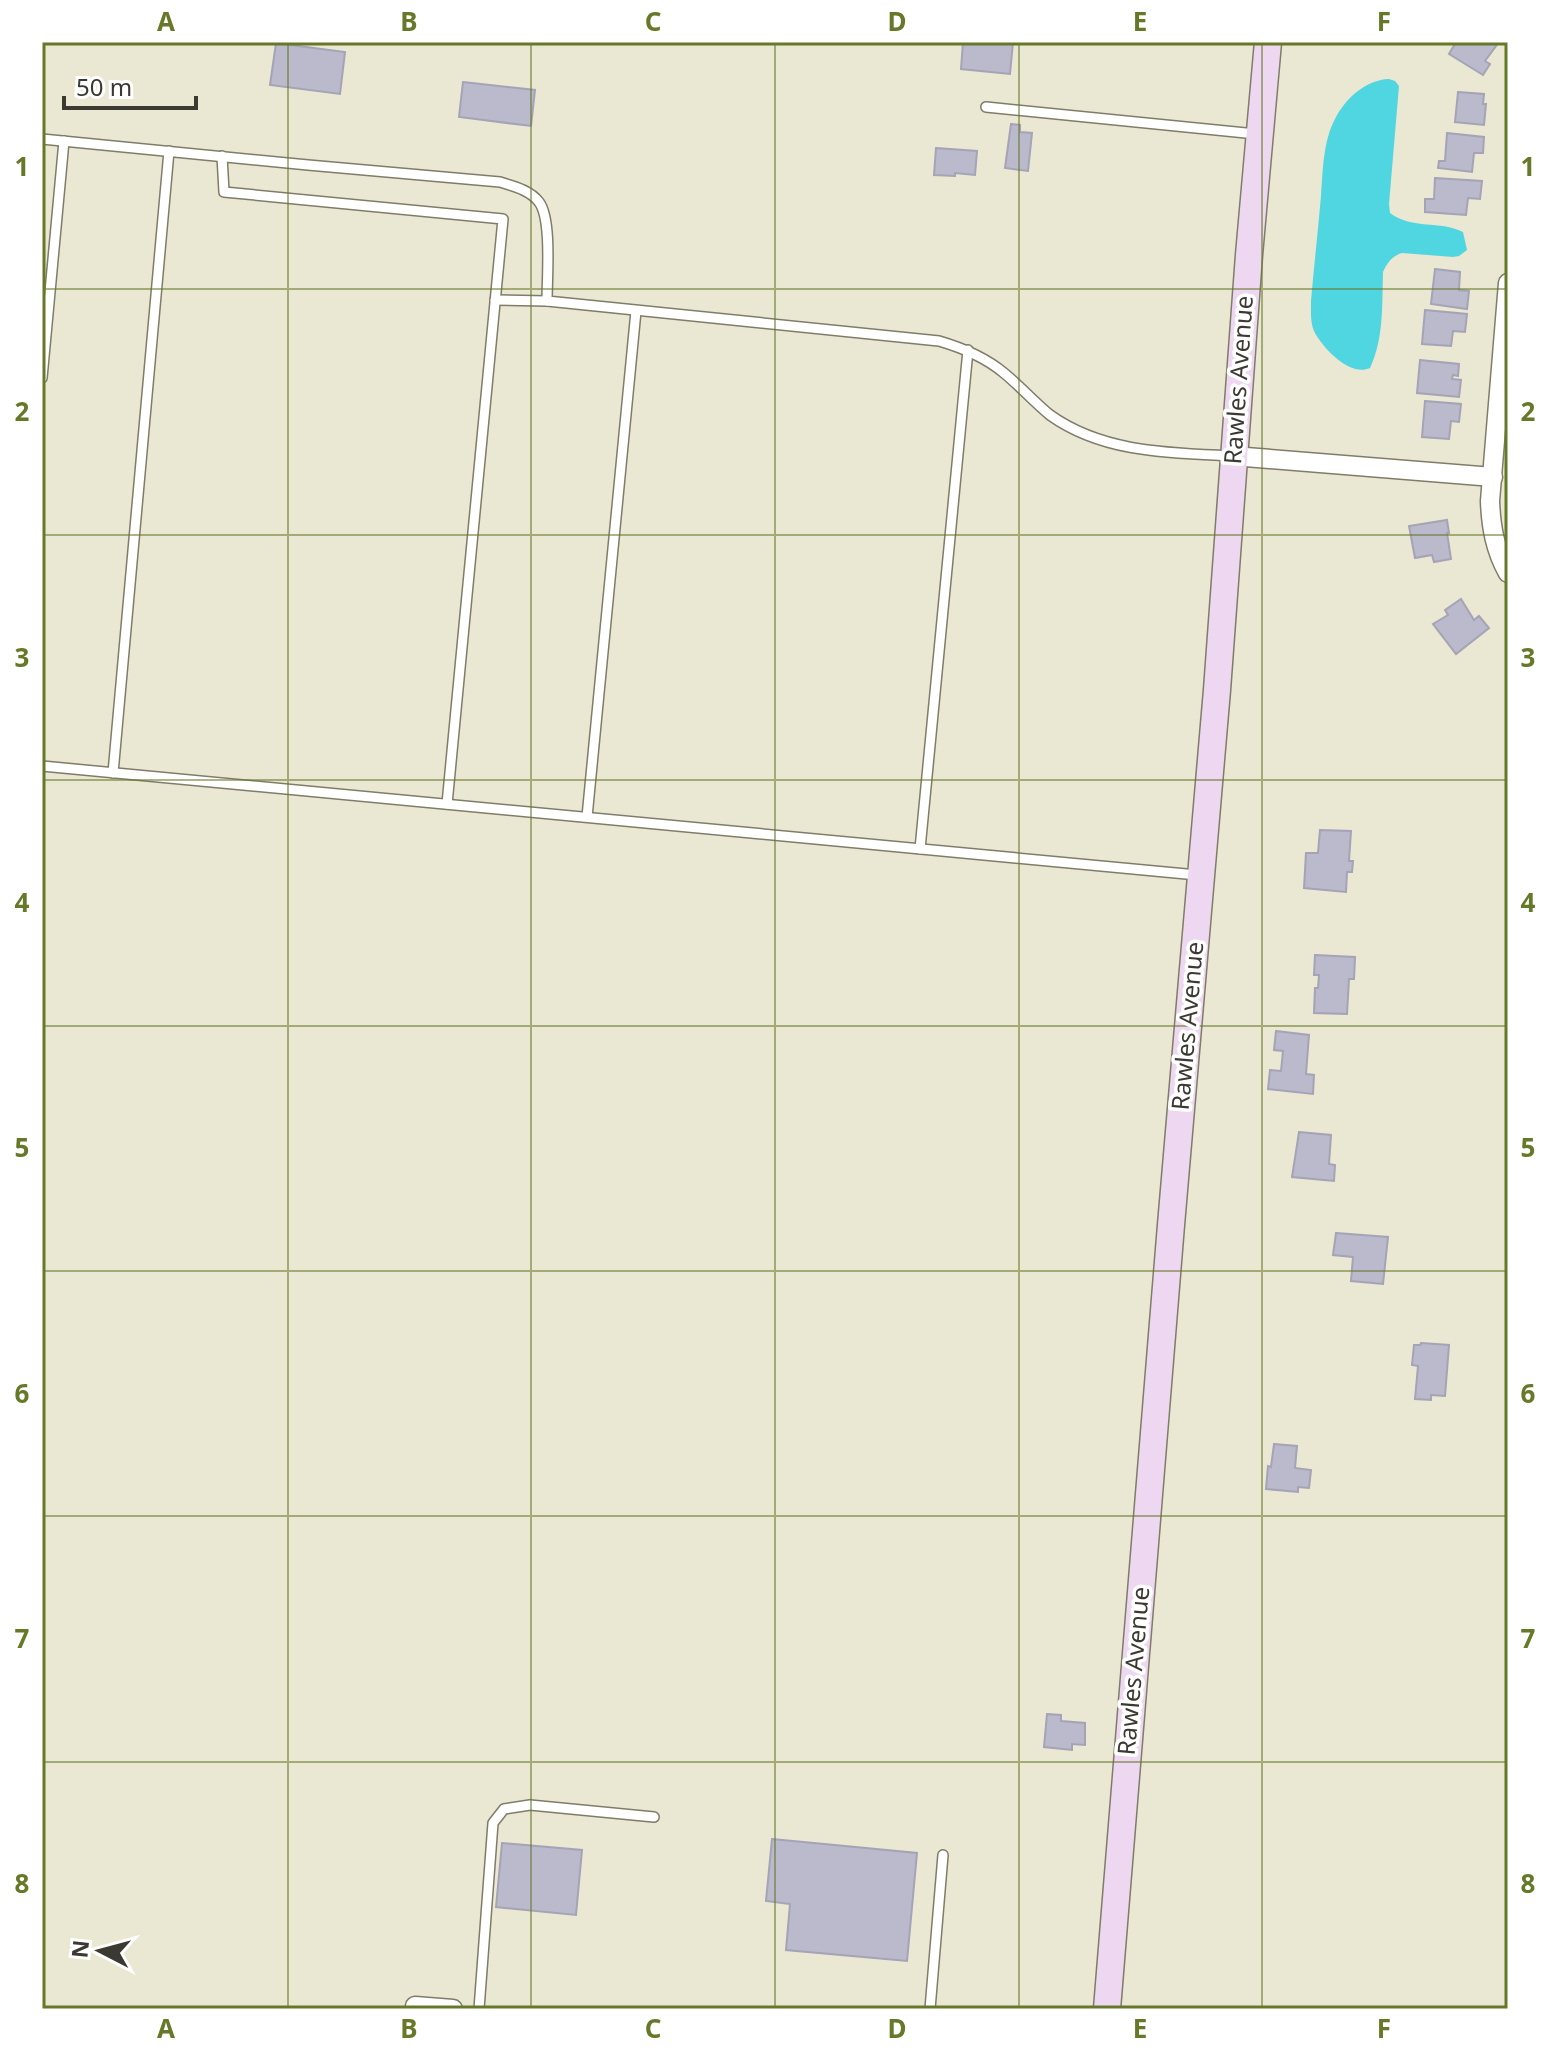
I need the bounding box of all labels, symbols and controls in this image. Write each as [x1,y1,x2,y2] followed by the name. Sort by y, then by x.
[157,3,175,39] text: A
[400,3,418,39] text: B
[645,3,661,39] text: C
[887,3,907,39] text: D
[1133,3,1147,39] text: E
[1377,3,1391,39] text: F
[64,60,196,110] scale bar
[76,70,132,103] text: 50 m
[15,148,29,184] text: 1
[1521,148,1535,184] text: 1
[1215,294,1260,465] street label: Rawles Avenue
[15,393,30,429] text: 2
[1521,393,1536,429] text: 2
[15,639,29,675] text: 3
[1521,639,1535,675] text: 3
[15,884,30,920] text: 4
[1521,884,1536,920] text: 4
[1163,940,1210,1111] street label: Rawles Avenue
[15,1129,29,1165] text: 5
[1521,1129,1535,1165] text: 5
[15,1375,30,1411] text: 6
[1521,1375,1536,1411] text: 6
[1109,1585,1156,1756] street label: Rawles Avenue
[15,1620,30,1656] text: 7
[1521,1620,1536,1656] text: 7
[15,1865,29,1901] text: 8
[1521,1865,1535,1901] text: 8
[60,1911,140,1991] north arrow
[63,1938,95,1959] text: N
[157,2010,175,2046] text: A
[400,2010,418,2046] text: B
[645,2010,661,2046] text: C
[887,2010,907,2046] text: D
[1133,2010,1147,2046] text: E
[1377,2010,1391,2046] text: F

